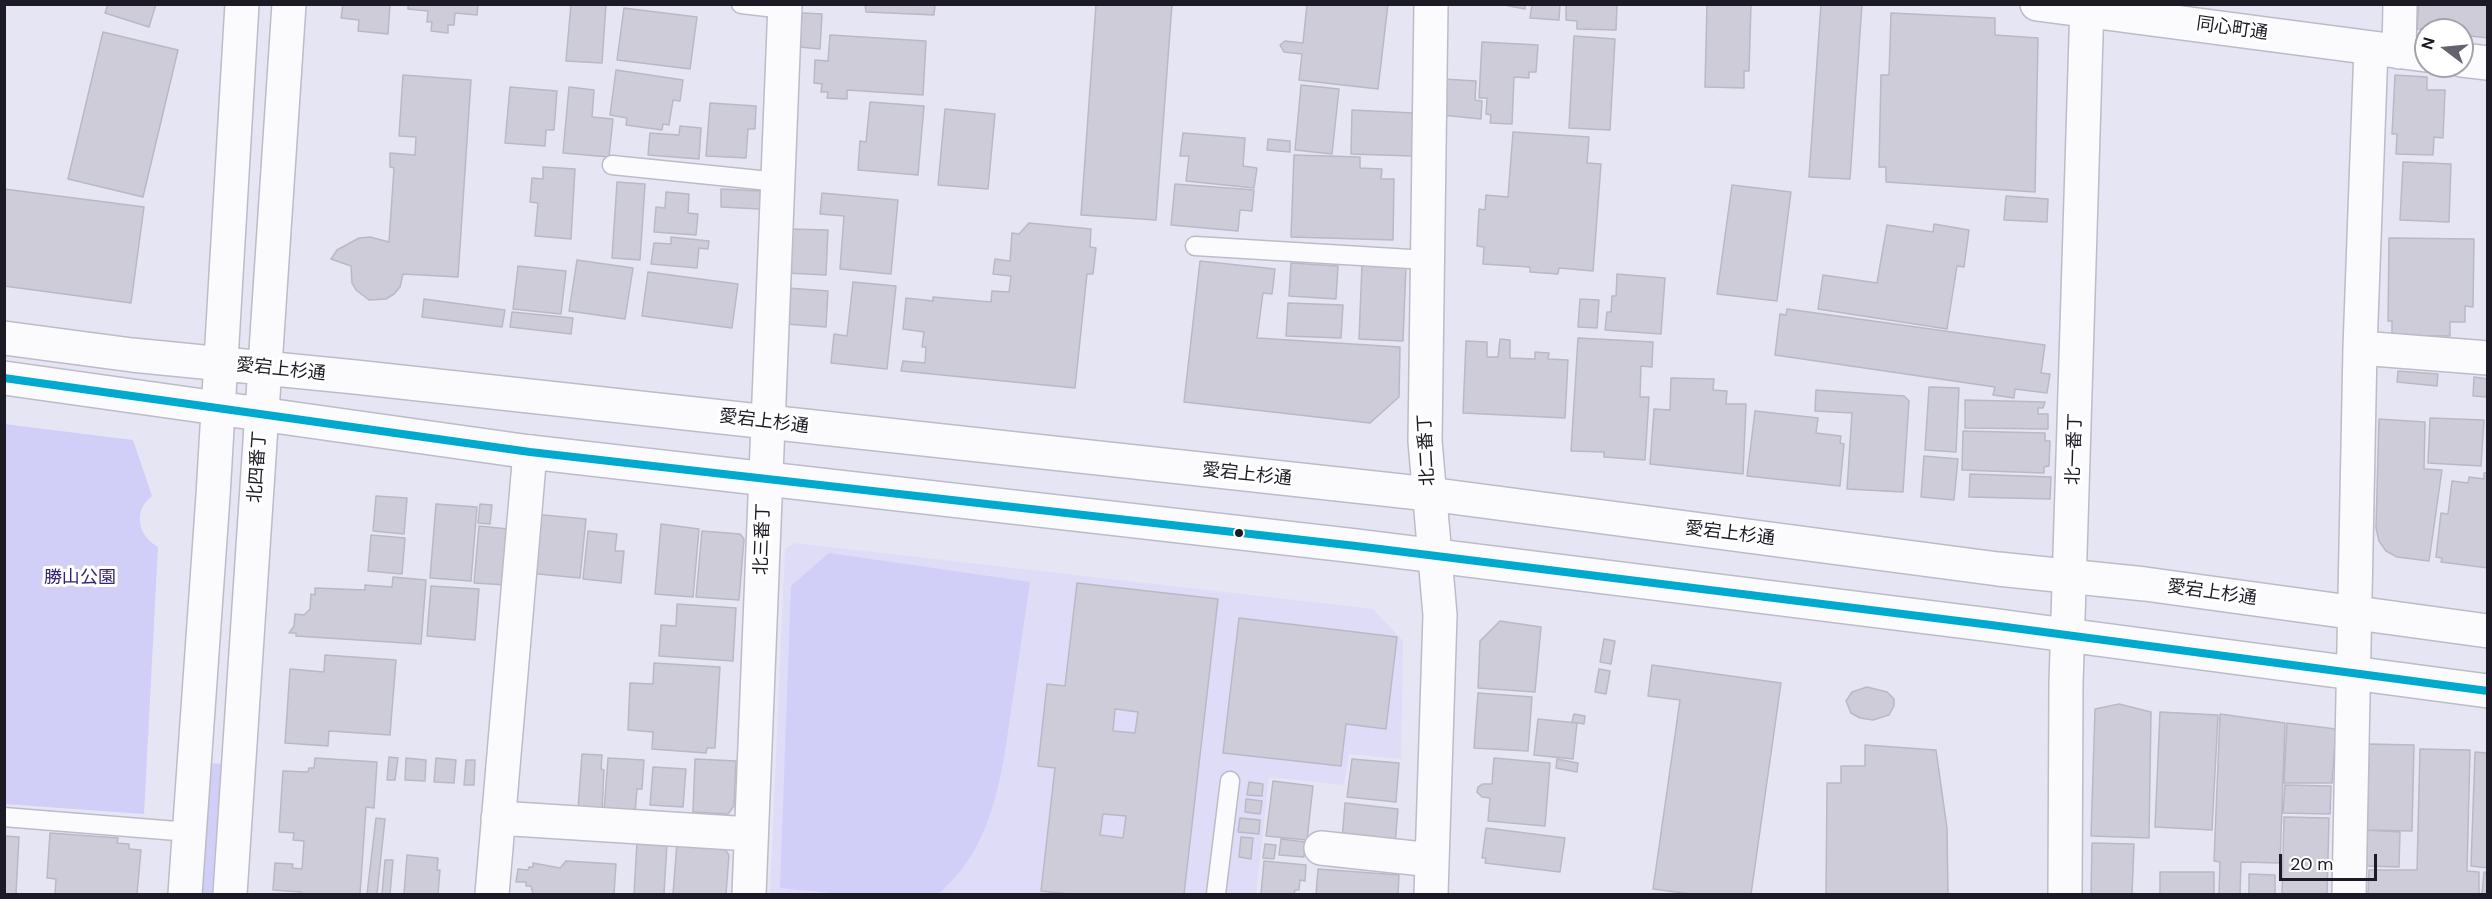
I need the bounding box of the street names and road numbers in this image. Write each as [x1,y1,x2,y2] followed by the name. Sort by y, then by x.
[2195,13,2269,45] street label: 同心町通
[235,355,327,385] street label: 愛宕上杉通
[718,406,810,438] street label: 愛宕上杉通
[1414,413,1440,487] street label: 北二番丁
[2063,413,2087,485] street label: 北一番丁
[245,430,271,504] street label: 北四番丁
[1201,460,1293,490] street label: 愛宕上杉通
[751,503,775,575] street label: 北三番丁
[1684,518,1776,550] street label: 愛宕上杉通
[2166,576,2258,610] street label: 愛宕上杉通

